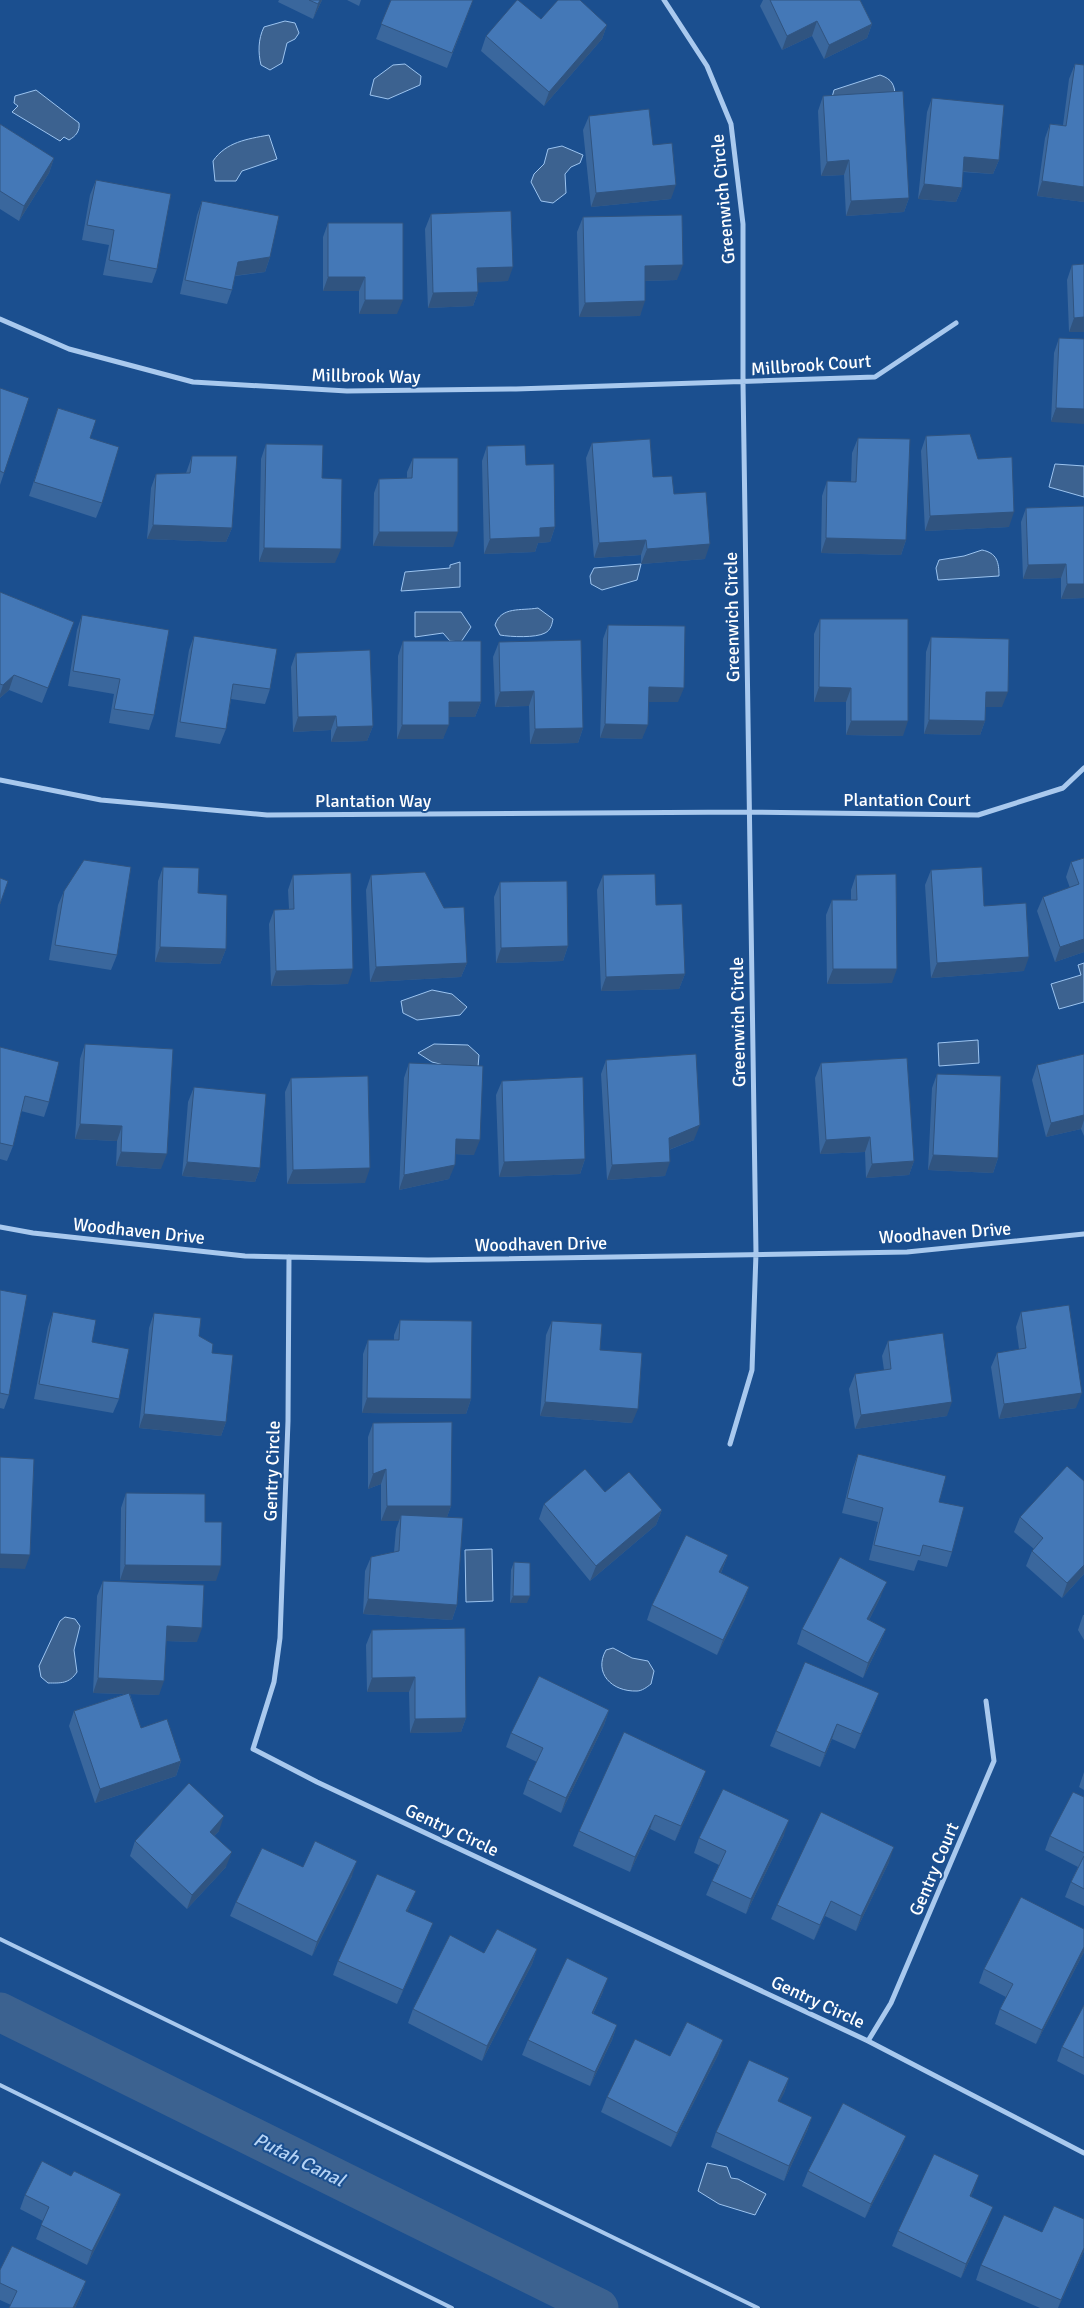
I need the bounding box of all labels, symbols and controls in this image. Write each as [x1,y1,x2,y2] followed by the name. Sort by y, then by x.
[706,133,740,265] street label: Greenwich Circle
[750,350,872,380] street label: Millbrook Court
[311,364,421,388] street label: Millbrook Way
[720,552,744,682] street label: Greenwich Circle
[843,789,971,811] street label: Plantation Court
[315,790,432,812] street label: Plantation Way
[726,957,750,1087] street label: Greenwich Circle
[72,1213,206,1249] street label: Woodhaven Drive
[878,1217,1012,1249] street label: Woodhaven Drive
[475,1232,607,1256] street label: Woodhaven Drive
[259,1420,285,1522] street label: Gentry Circle
[402,1799,502,1861] street label: Gentry Circle
[904,1819,964,1919] street label: Gentry Court
[768,1971,868,2033] street label: Gentry Circle
[250,2128,350,2193] water label: Putah Canal

